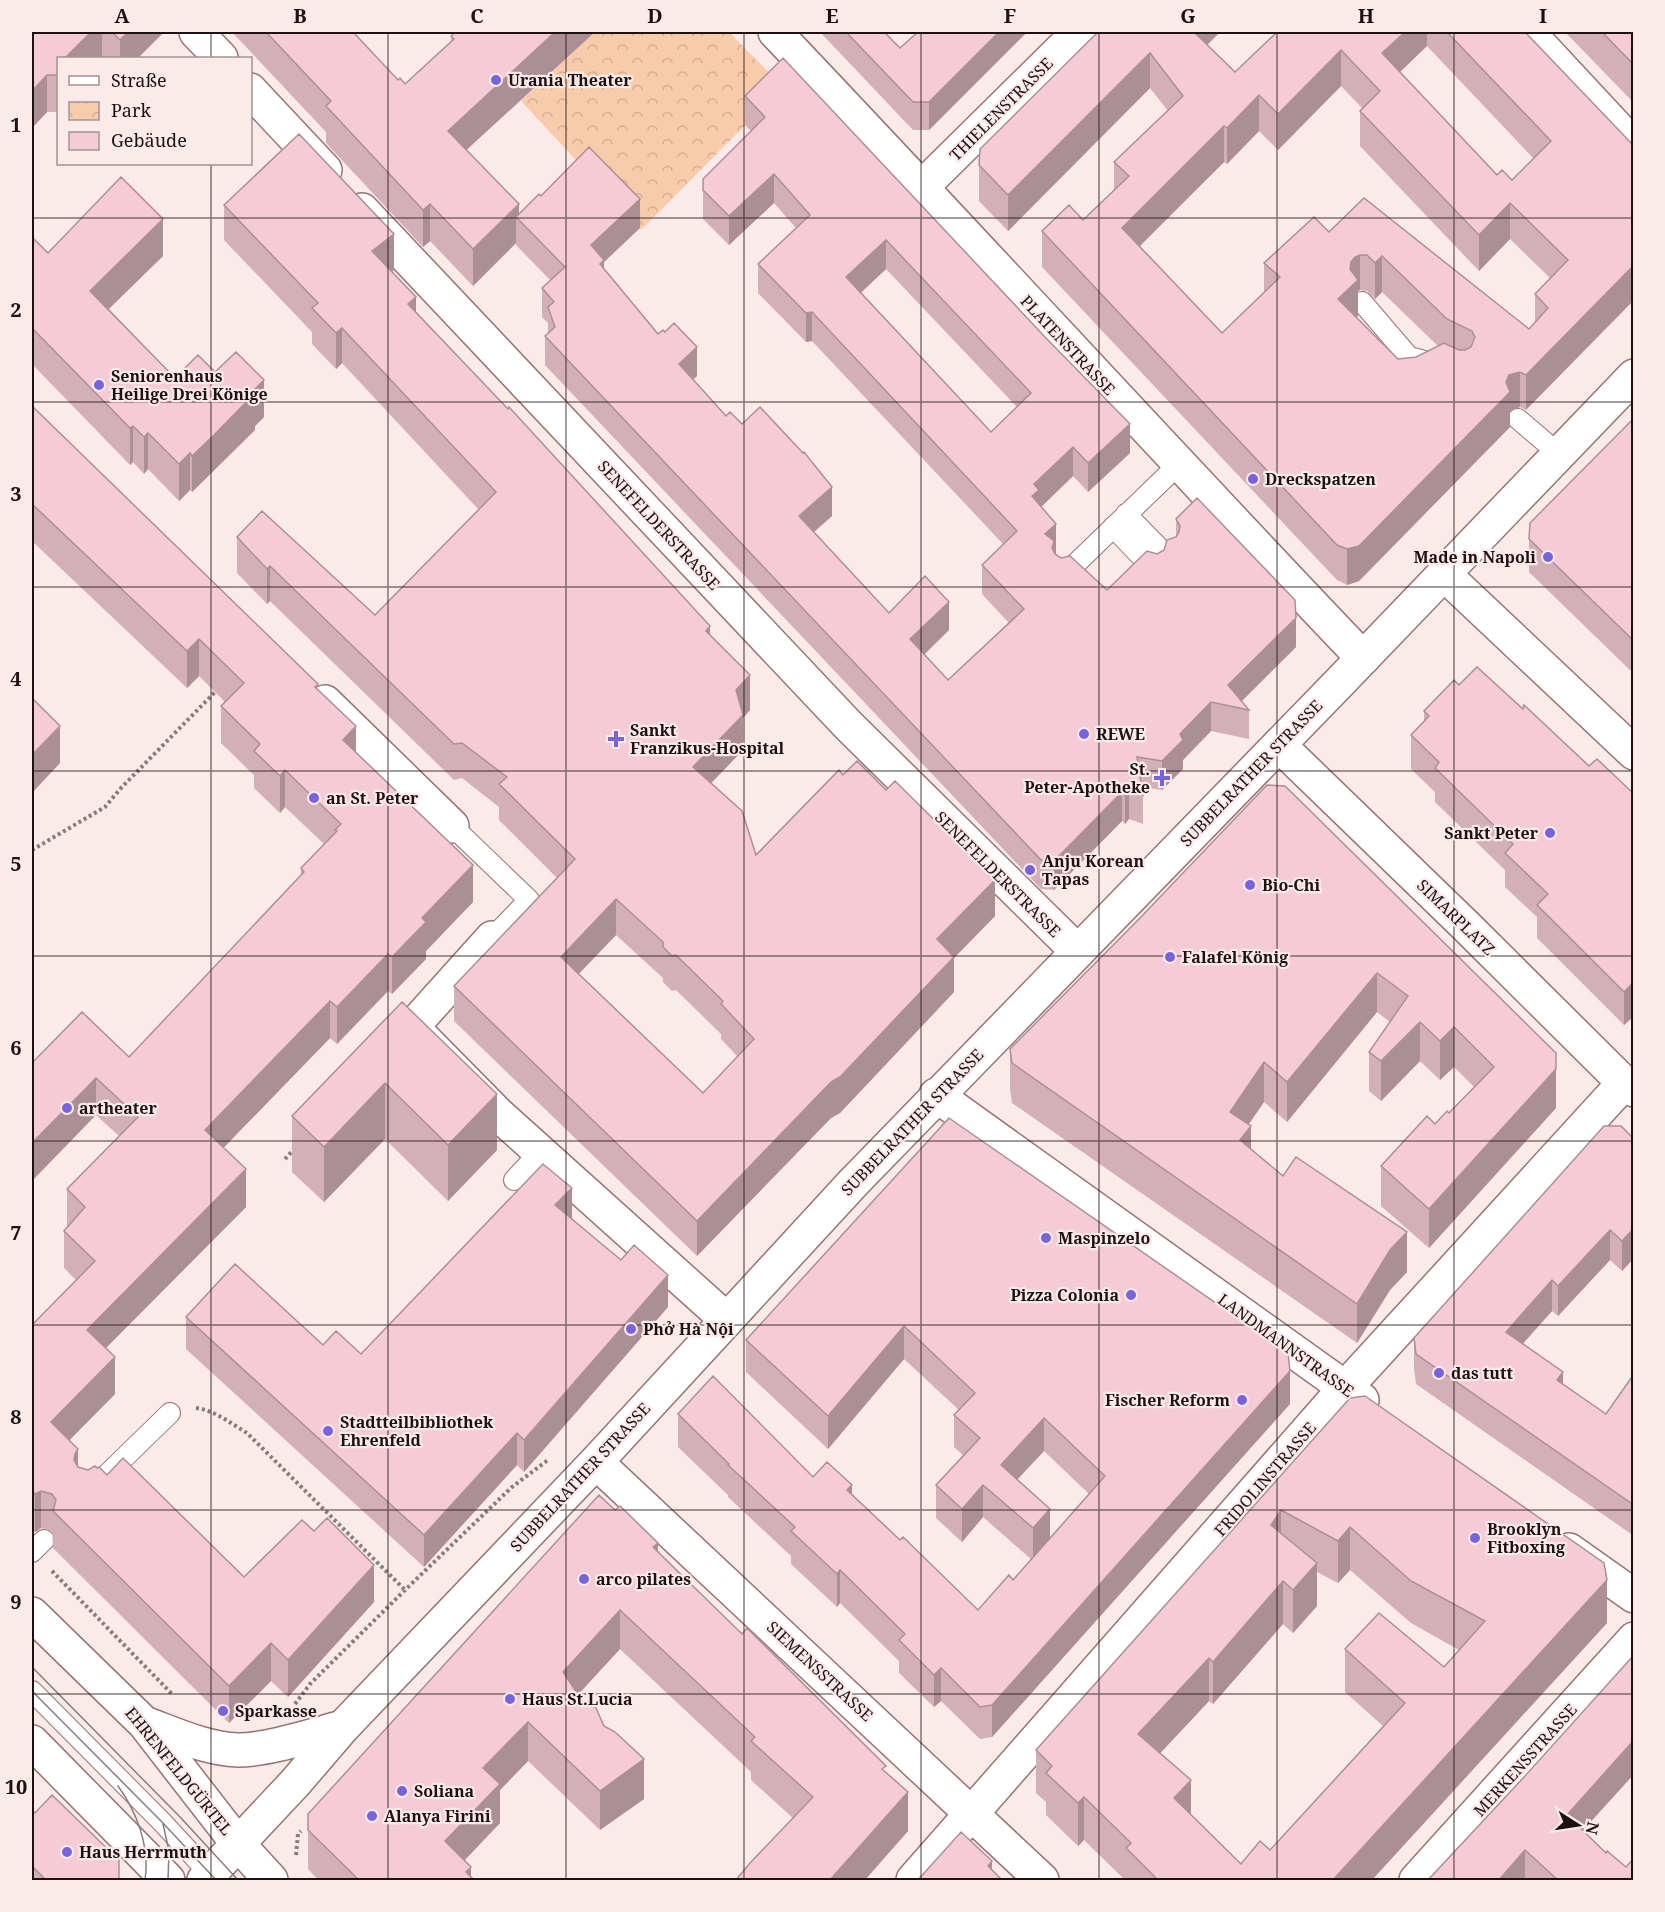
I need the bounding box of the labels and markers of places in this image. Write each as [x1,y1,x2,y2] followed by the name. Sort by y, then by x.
[508,69,632,91] place label: Urania Theater
[489,73,503,87] marker: Urania Theater
[111,365,268,405] place label: Seniorenhaus Heilige Drei Könige
[92,378,106,392] marker: Seniorenhaus Heilige Drei Könige
[1265,468,1376,490] place label: Dreckspatzen
[1246,472,1260,486] marker: Dreckspatzen
[1413,546,1536,568] place label: Made in Napoli
[1541,550,1555,564] marker: Made in Napoli
[630,719,785,759] place label: Sankt Franzikus-Hospital
[1096,723,1145,745] place label: REWE
[1077,727,1091,741] marker: REWE
[607,730,625,748] marker: Sankt Franzikus-Hospital
[1024,758,1150,798] place label: St. Peter-Apotheke
[1155,771,1169,785] marker: St. Peter-Apotheke
[326,787,419,809] place label: an St. Peter
[307,791,321,805] marker: an St. Peter
[1444,822,1539,844] place label: Sankt Peter
[1543,826,1557,840] marker: Sankt Peter
[1042,850,1144,890] place label: Anju Korean Tapas
[1023,863,1037,877] marker: Anju Korean Tapas
[1262,874,1321,896] place label: Bio-Chi
[1243,878,1257,892] marker: Bio-Chi
[1182,946,1288,968] place label: Falafel König
[1163,950,1177,964] marker: Falafel König
[79,1097,158,1119] place label: artheater
[60,1101,74,1115] marker: artheater
[1058,1227,1150,1249] place label: Maspinzelo
[1039,1231,1053,1245] marker: Maspinzelo
[1011,1284,1119,1306] place label: Pizza Colonia
[1124,1288,1138,1302] marker: Pizza Colonia
[643,1318,734,1340] place label: Phở Hà Nội
[624,1322,638,1336] marker: Phở Hà Nội
[1451,1362,1513,1384] place label: das tutt
[1432,1366,1446,1380] marker: das tutt
[1105,1389,1230,1411] place label: Fischer Reform
[1235,1393,1249,1407] marker: Fischer Reform
[340,1411,494,1451] place label: Stadtteilbibliothek Ehrenfeld
[321,1424,335,1438] marker: Stadtteilbibliothek Ehrenfeld
[1487,1518,1565,1558] place label: Brooklyn Fitboxing
[1468,1531,1482,1545] marker: Brooklyn Fitboxing
[596,1568,691,1590] place label: arco pilates
[577,1572,591,1586] marker: arco pilates
[522,1688,633,1710] place label: Haus St.Lucia
[503,1692,517,1706] marker: Haus St.Lucia
[235,1700,317,1722] place label: Sparkasse
[216,1704,230,1718] marker: Sparkasse
[414,1780,475,1802] place label: Soliana
[395,1784,409,1798] marker: Soliana
[384,1805,491,1827] place label: Alanya Firini
[365,1809,379,1823] marker: Alanya Firini
[79,1841,207,1863] place label: Haus Herrmuth
[60,1845,74,1859] marker: Haus Herrmuth

